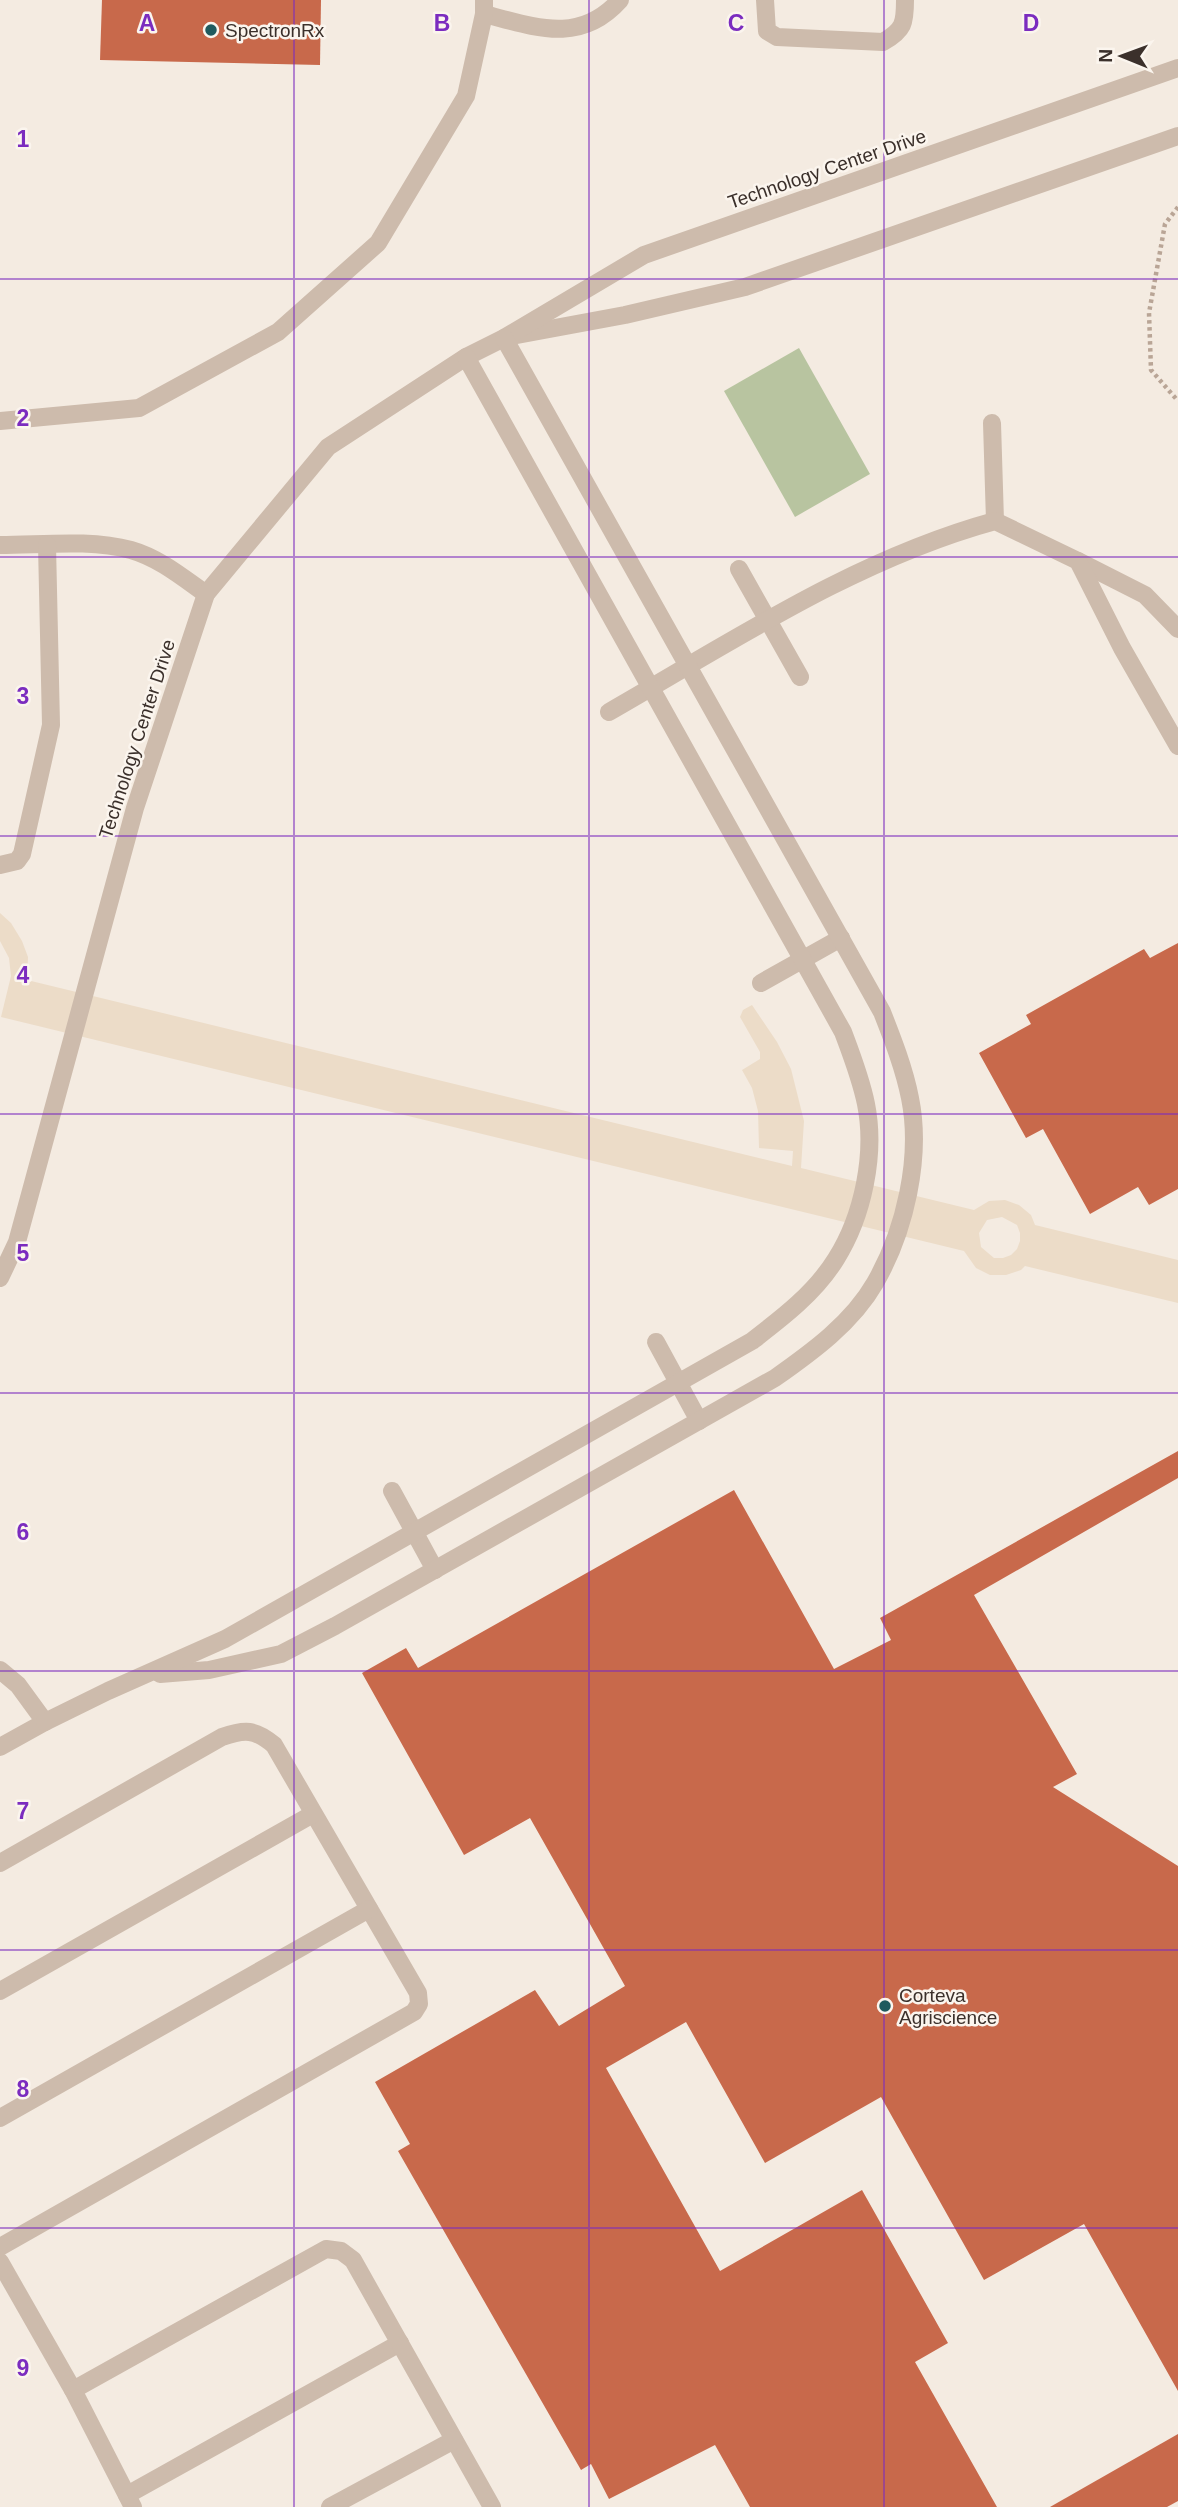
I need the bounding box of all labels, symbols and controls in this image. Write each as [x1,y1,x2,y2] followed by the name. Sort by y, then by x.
[139,10,155,36] text: A
[434,10,450,36] text: B
[728,10,744,36] text: C
[1023,10,1039,36] text: D
[225,20,325,41] place label: SpectronRx
[1087,21,1157,91] north arrow
[203,22,219,38] marker: SpectronRx
[1095,49,1116,63] text: N
[725,125,929,213] street label: Technology Center Drive
[17,126,30,152] text: 1
[17,405,29,431] text: 2
[95,637,179,841] street label: Technology Center Drive
[17,683,29,709] text: 3
[17,962,30,988] text: 4
[17,1240,30,1266] text: 5
[17,1519,29,1545] text: 6
[17,1798,29,1824] text: 7
[899,1985,997,2028] place label: Corteva Agriscience
[877,1998,893,2014] marker: Corteva Agriscience
[17,2076,30,2102] text: 8
[17,2355,29,2381] text: 9

